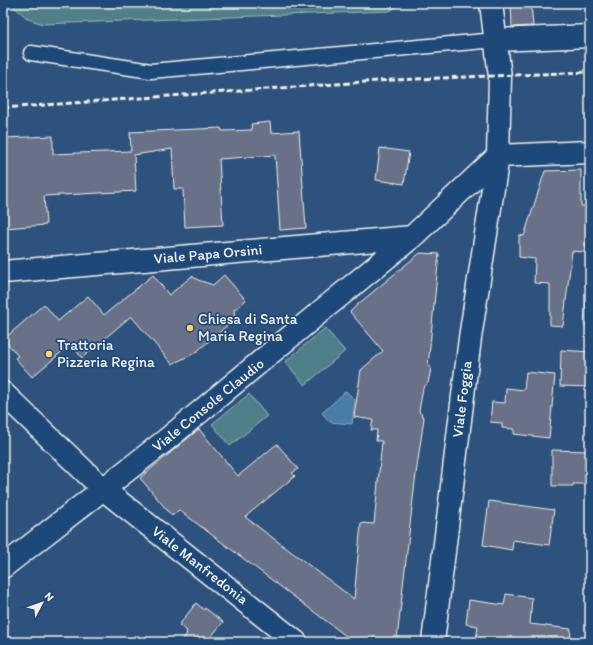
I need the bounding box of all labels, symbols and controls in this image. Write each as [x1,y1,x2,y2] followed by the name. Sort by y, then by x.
[153,240,263,268] street label: Viale Papa Orsini
[198,310,298,345] place label: Chiesa di Santa Maria Regina
[185,323,195,333] marker: Chiesa di Santa Maria Regina
[57,336,155,371] place label: Trattoria Pizzeria Regina
[44,349,54,359] marker: Trattoria Pizzeria Regina
[148,354,268,456] street label: Viale Console Claudio
[448,359,476,438] street label: Viale Foggia
[148,522,252,608] street label: Viale Manfredonia
[22,583,62,623] north arrow
[42,590,57,604] text: N

